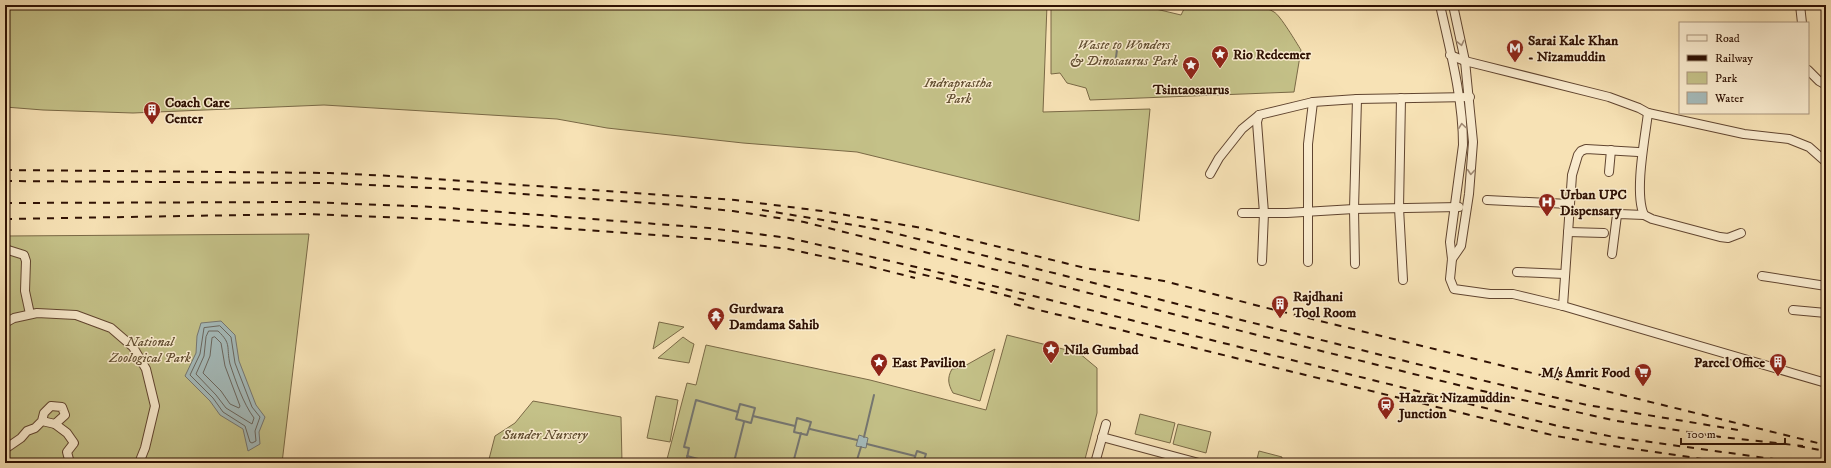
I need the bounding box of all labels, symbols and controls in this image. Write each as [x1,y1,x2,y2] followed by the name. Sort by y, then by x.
[1679,22,1809,114] legend
[1715,31,1740,46] text: Road
[1528,32,1619,66] place label: Sarai Kale Khan - Nizamuddin
[1070,36,1178,70] park label: Waste to Wonders & Dinosaurus Park
[1505,38,1525,63] metro station icon: Sarai Kale Khan - Nizamuddin
[1457,40,1465,46] one-way arrow
[1210,44,1230,69] place icon: Rio Redeemer
[1233,46,1312,64] place label: Rio Redeemer
[1715,51,1753,66] text: Railway
[1181,55,1201,80] place icon: Tsintaosaurus
[1715,71,1737,86] text: Park
[923,74,992,108] park label: Indraprastha Park
[1152,81,1229,99] place label: Tsintaosaurus
[1714,91,1744,106] text: Water
[165,94,230,128] place label: Coach Care Center
[142,100,162,125] building icon: Coach Care Center
[1458,123,1467,129] one-way arrow
[1466,169,1475,175] one-way arrow
[1560,186,1627,220] place label: Urban UPC Dispensary
[1537,192,1557,217] hospital icon: Urban UPC Dispensary
[1292,288,1357,322] place label: Rajdhani Tool Room
[1270,294,1290,319] building icon: Rajdhani Tool Room
[729,300,819,334] place label: Gurdwara Damdama Sahib
[706,306,726,331] temple icon: Gurdwara Damdama Sahib
[108,333,191,367] park label: National Zoological Park
[1041,339,1061,364] place icon: Nila Gumbad
[1064,341,1139,359] place label: Nila Gumbad
[869,352,889,377] place icon: East Pavilion
[1768,352,1788,377] building icon: Parcel Office
[892,354,966,372] place label: East Pavilion
[1694,354,1765,372] place label: Parcel Office
[1633,362,1653,387] supermarket icon: M/s Amrit Food
[1541,364,1631,382] place label: M/s Amrit Food
[1397,389,1511,423] place label: Hazrat Nizamuddin Junction
[1376,395,1396,420] station icon: Hazrat Nizamuddin Junction
[1681,420,1785,446] scale bar
[502,426,589,444] park label: Sunder Nursery
[1687,427,1716,442] text: 100 m

